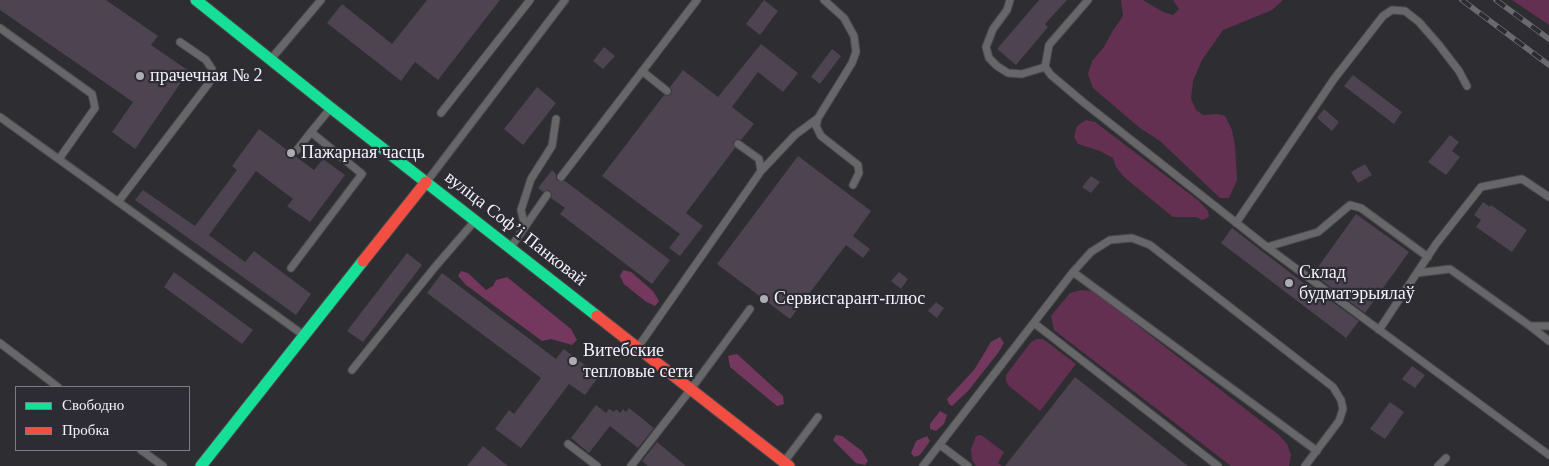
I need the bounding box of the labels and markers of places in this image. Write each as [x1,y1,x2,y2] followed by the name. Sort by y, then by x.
[150,65,263,87] place label: прачечная № 2
[134,70,146,82] marker: прачечная № 2
[301,142,425,164] place label: Пажарная часць
[285,147,297,159] marker: Пажарная часць
[1299,262,1415,304] place label: Склад будматэрыялаў
[1283,277,1295,289] marker: Склад будматэрыялаў
[774,288,925,310] place label: Сервисгарант-плюс
[758,293,770,305] marker: Сервисгарант-плюс
[583,340,693,382] place label: Витебские тепловые сети
[567,355,579,367] marker: Витебские тепловые сети

